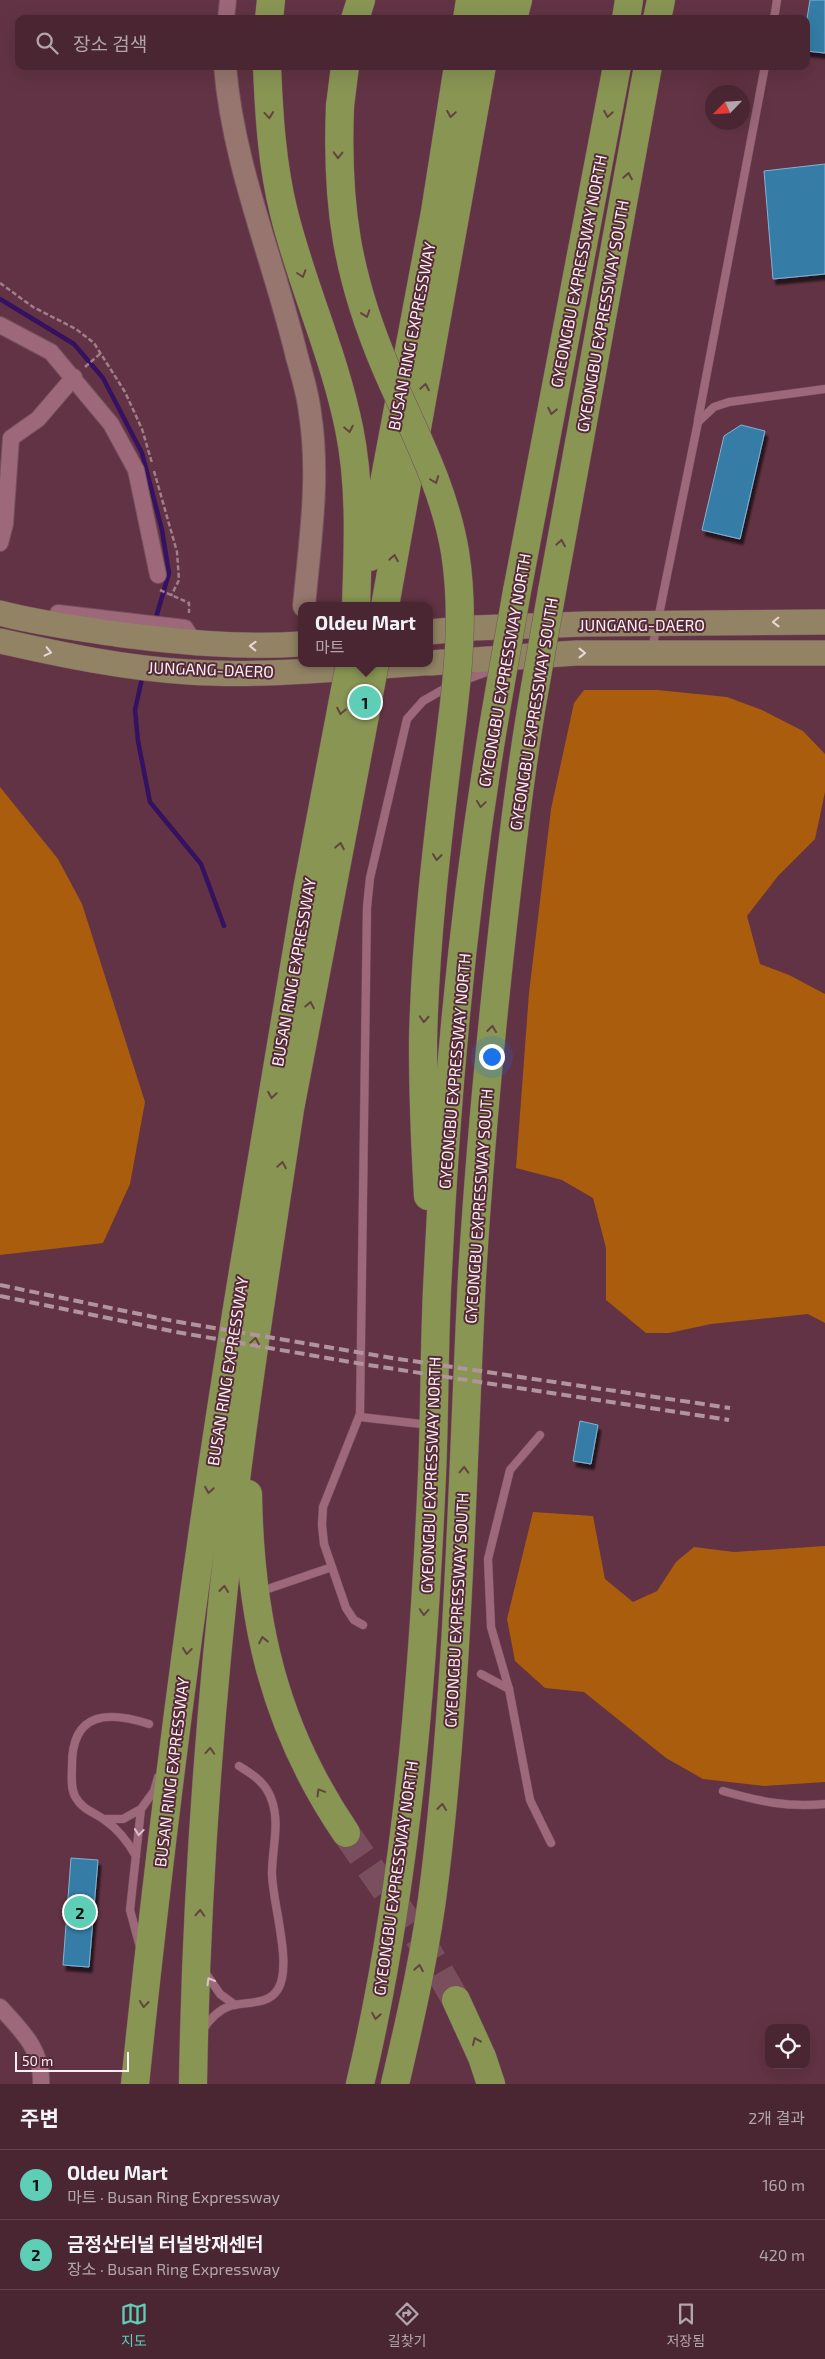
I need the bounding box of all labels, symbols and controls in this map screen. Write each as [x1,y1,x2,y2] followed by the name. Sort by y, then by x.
[15,15,810,70] search box
[33,29,61,57] icon: search
[73,32,147,55] text: 장소 검색
[705,85,750,130] north arrow
[446,110,456,119] one-way arrow
[603,110,614,119] one-way arrow
[264,111,275,119] one-way arrow
[333,152,343,159] one-way arrow
[546,153,610,389] street label: GYEONGBU EXPRESSWAY NORTH
[622,172,633,181] one-way arrow
[572,198,632,434] street label: GYEONGBU EXPRESSWAY SOUTH
[383,240,439,432] street label: BUSAN RING EXPRESSWAY
[296,269,306,277] one-way arrow
[360,309,370,318] one-way arrow
[419,383,429,391] one-way arrow
[547,407,558,416] one-way arrow
[344,424,354,433] one-way arrow
[429,475,440,484] one-way arrow
[555,538,565,547] one-way arrow
[474,552,534,788] street label: GYEONGBU EXPRESSWAY NORTH
[388,553,399,562] one-way arrow
[505,596,561,832] street label: GYEONGBU EXPRESSWAY SOUTH
[298,602,433,667] popup
[315,611,416,634] text: Oldeu Mart
[579,615,705,634] street label: JUNGANG-DAERO
[772,617,780,627] one-way arrow
[315,637,345,656] text: 마트
[248,641,256,652] one-way arrow
[43,646,52,656] one-way arrow
[578,648,586,658] one-way arrow
[148,657,274,681] street label: JUNGANG-DAERO
[349,683,381,721] pin: 1
[336,707,346,716] one-way arrow
[476,801,487,809] one-way arrow
[334,841,345,850] one-way arrow
[432,853,443,861] one-way arrow
[267,876,319,1068] street label: BUSAN RING EXPRESSWAY
[434,952,474,1190] street label: GYEONGBU EXPRESSWAY NORTH
[304,1001,314,1010] one-way arrow
[419,1015,430,1023] one-way arrow
[486,1025,497,1033] one-way arrow
[479,1044,505,1070] your location
[460,1088,496,1324] street label: GYEONGBU EXPRESSWAY SOUTH
[267,1091,278,1099] one-way arrow
[276,1161,286,1170] one-way arrow
[203,1275,251,1467] street label: BUSAN RING EXPRESSWAY
[250,1337,260,1345] one-way arrow
[416,1356,444,1594] street label: GYEONGBU EXPRESSWAY NORTH
[459,1466,470,1474] one-way arrow
[204,1486,214,1495] one-way arrow
[440,1492,472,1728] street label: GYEONGBU EXPRESSWAY SOUTH
[218,1585,229,1593] one-way arrow
[419,1608,430,1616] one-way arrow
[258,1636,268,1645] one-way arrow
[182,1648,193,1656] one-way arrow
[150,1676,192,1868] street label: BUSAN RING EXPRESSWAY
[204,1746,215,1754] one-way arrow
[369,1759,421,1997] street label: GYEONGBU EXPRESSWAY NORTH
[316,1788,326,1797] one-way arrow
[436,1803,447,1811] one-way arrow
[133,1828,144,1836] one-way arrow
[64,1893,96,1931] pin: 2
[195,1909,205,1916] one-way arrow
[414,1963,424,1972] one-way arrow
[207,1977,217,1986] one-way arrow
[139,2000,150,2008] one-way arrow
[371,2012,381,2020] one-way arrow
[765,2024,810,2069] map controls
[765,2024,810,2069] button: locate
[471,2037,482,2046] one-way arrow
[15,2049,129,2072] scale bar
[22,2052,53,2069] text: 50 m
[20,2105,59,2130] text: 주변
[748,2108,805,2127] text: 2개 결과
[67,2161,168,2184] text: Oldeu Mart
[33,2175,39,2194] text: 1
[762,2175,805,2194] text: 160 m
[67,2187,280,2206] text: 마트 · Busan Ring Expressway
[67,2232,263,2255] text: 금정산터널 터널방재센터
[31,2245,41,2264] text: 2
[759,2245,805,2264] text: 420 m
[67,2259,280,2278] text: 장소 · Busan Ring Expressway
[120,2300,148,2350] tab: 지도
[388,2300,427,2350] tab: 길찾기
[666,2300,705,2350] tab: 저장됨

